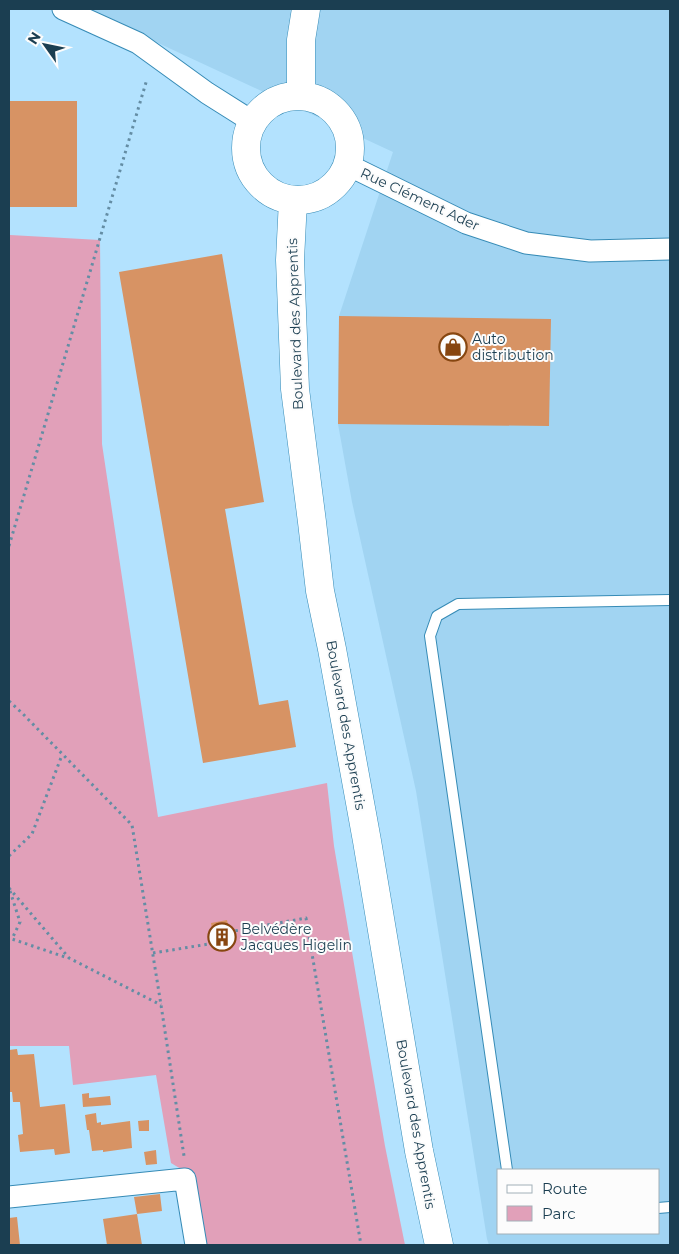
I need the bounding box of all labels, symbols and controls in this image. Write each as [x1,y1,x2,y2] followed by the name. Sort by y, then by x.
[20,20,70,70] north arrow
[23,28,45,48] text: N
[358,163,483,235] street label: Rue Clément Ader
[283,238,307,410] street label: Boulevard des Apprentis
[472,330,554,364] place label: Auto distribution
[438,332,468,362] shop icon: Auto distribution
[322,639,370,811] street label: Boulevard des Apprentis
[240,920,352,954] place label: Belvédère Jacques Higelin
[207,922,237,952] building icon: Belvédère Jacques Higelin
[392,1038,440,1210] street label: Boulevard des Apprentis
[497,1169,659,1234] legend
[542,1179,587,1198] text: Route
[542,1204,576,1223] text: Parc

